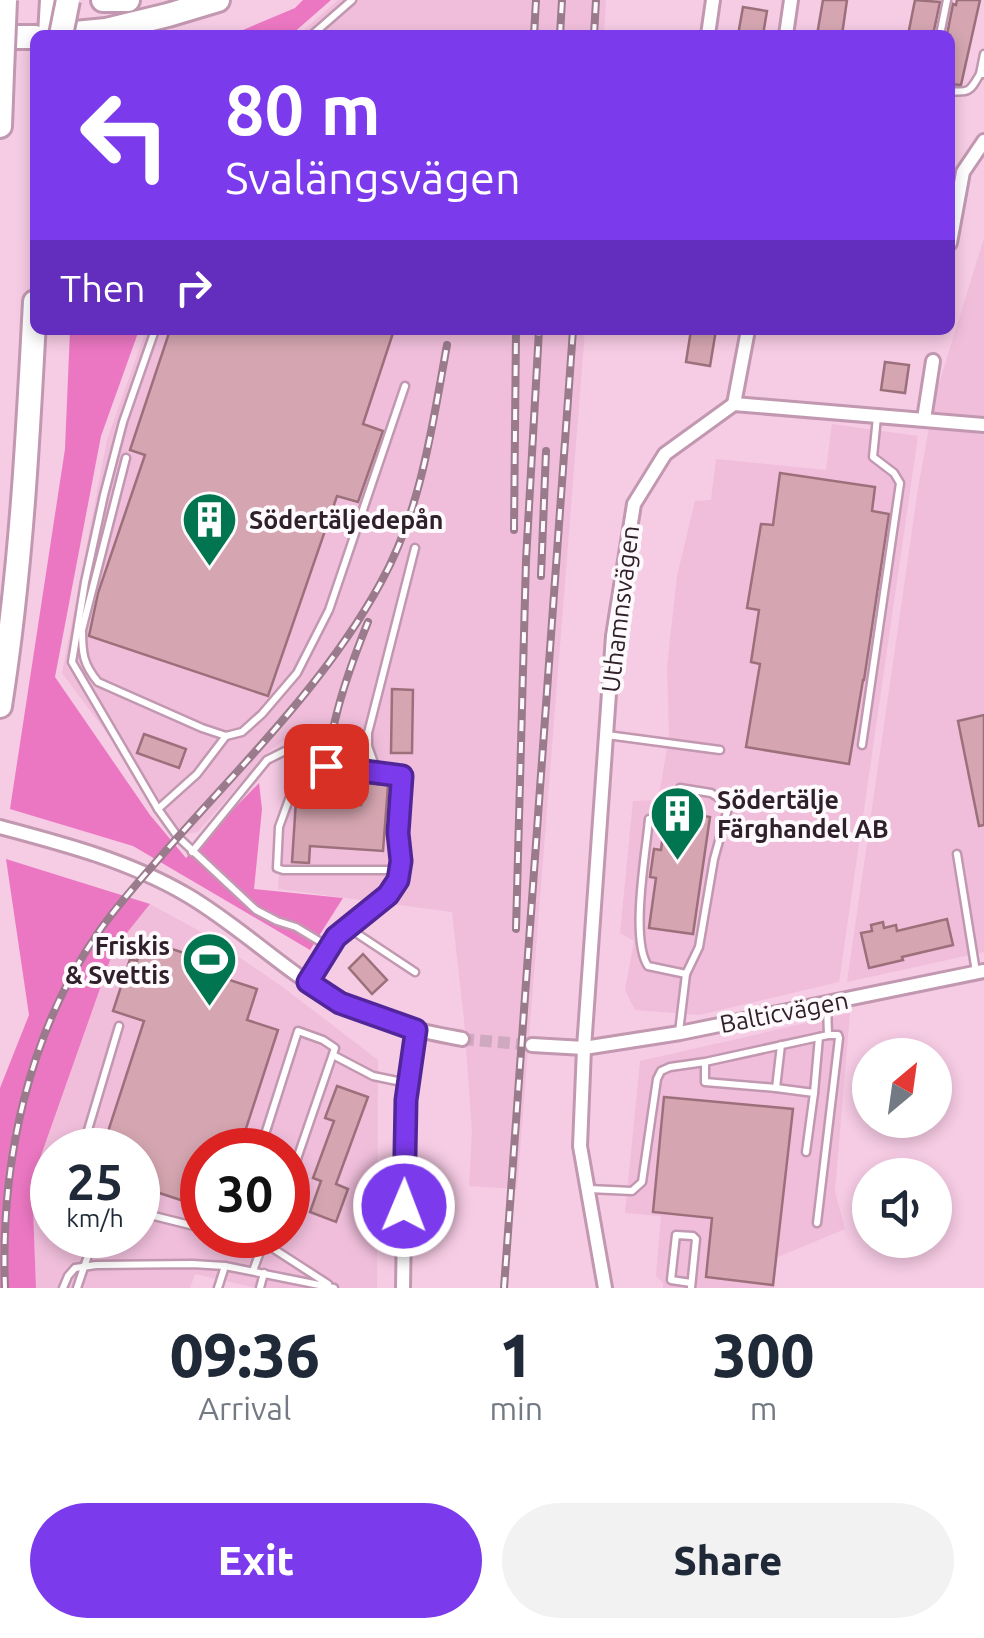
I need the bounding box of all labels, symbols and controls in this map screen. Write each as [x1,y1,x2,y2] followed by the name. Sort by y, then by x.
[60,70,190,200] icon: left
[225,70,381,148] text: 80 m
[225,152,521,203] text: Svalängsvägen
[166,260,221,315] icon: right
[60,267,146,309] text: Then
[180,490,240,569] building icon: Södertäljedepån
[249,506,443,534] place label: Södertäljedepån
[596,524,644,694] street label: Uthamnsvägen
[284,724,369,809] pin
[299,739,354,794] icon: arrive
[648,784,708,863] building icon: Södertälje Färghandel AB
[717,786,889,843] place label: Södertälje Färghandel AB
[179,930,239,1009] sports icon: Friskis & Svettis
[65,932,170,989] place label: Friskis & Svettis
[717,986,851,1038] street label: Balticvägen
[852,1038,952,1138] north arrow
[852,1038,952,1258] map controls
[180,1128,310,1258] speed limit sign: 30
[67,1153,123,1209] text: 25
[352,1154,456,1258] position arrow
[852,1158,952,1258] button: sound
[66,1204,124,1232] text: km/h
[170,1321,320,1388] text: 09:36
[499,1321,533,1388] text: 1
[713,1321,814,1388] text: 300
[198,1390,291,1426] text: Arrival
[489,1390,543,1426] text: min
[750,1390,777,1426] text: m
[30,1503,482,1618] button: Exit
[502,1503,954,1618] button: Share

